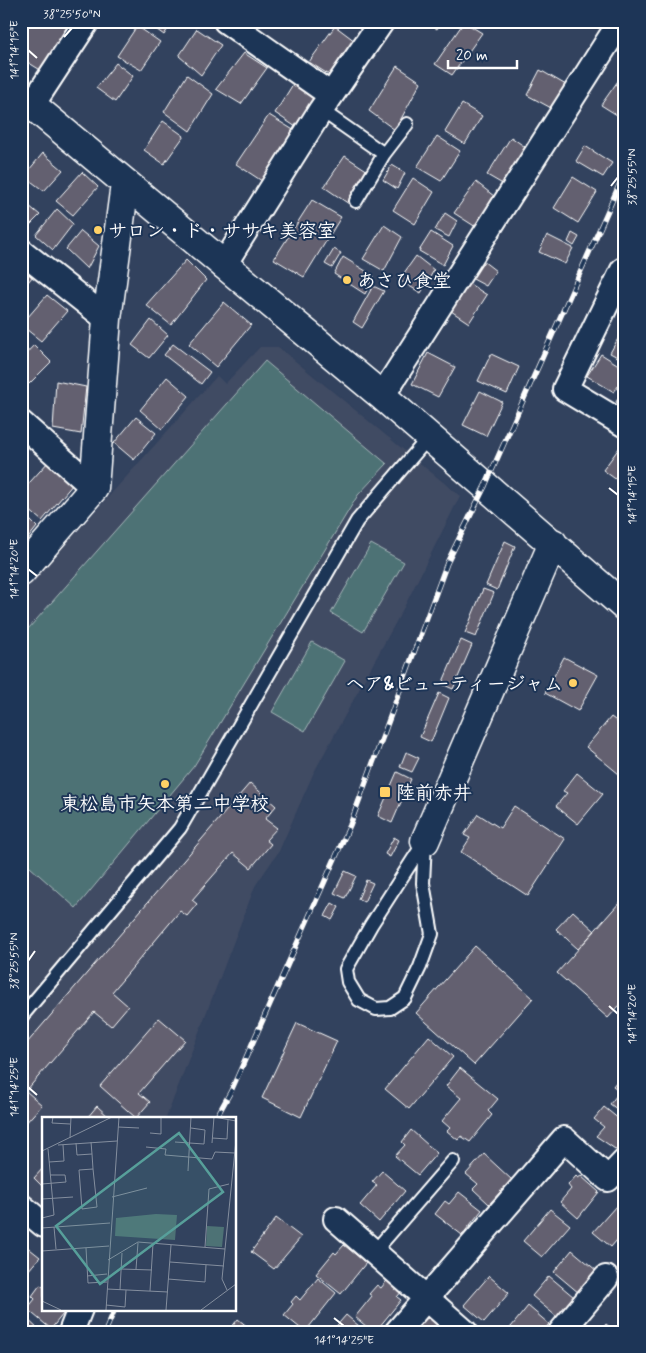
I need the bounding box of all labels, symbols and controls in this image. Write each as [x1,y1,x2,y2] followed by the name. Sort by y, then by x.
[43,7,101,23] text: 38°25'50"N
[7,20,23,80] text: 141°14'15"E
[448,38,517,70] scale bar
[456,46,488,66] text: 20 m
[625,149,641,205] text: 38°25'55"N
[108,219,336,244] place label: サロン・ド・ササキ美容室
[92,224,104,236] marker: サロン・ド・ササキ美容室
[357,269,451,294] place label: あさひ食堂
[341,274,353,286] marker: あさひ食堂
[625,465,641,525] text: 141°14'15"E
[7,539,23,599] text: 141°14'20"E
[345,672,563,697] place label: ヘア&ビューティージャム
[567,677,579,689] marker: ヘア&ビューティージャム
[159,778,171,790] marker: 東松島市矢本第二中学校
[396,781,472,806] place label: 陸前赤井
[378,785,392,799] marker: 陸前赤井
[60,792,270,817] place label: 東松島市矢本第二中学校
[7,933,23,989] text: 38°25'55"N
[625,984,641,1044] text: 141°14'20"E
[7,1057,23,1117] text: 141°14'25"E
[42,1117,236,1310] inset map
[314,1333,374,1349] text: 141°14'25"E

